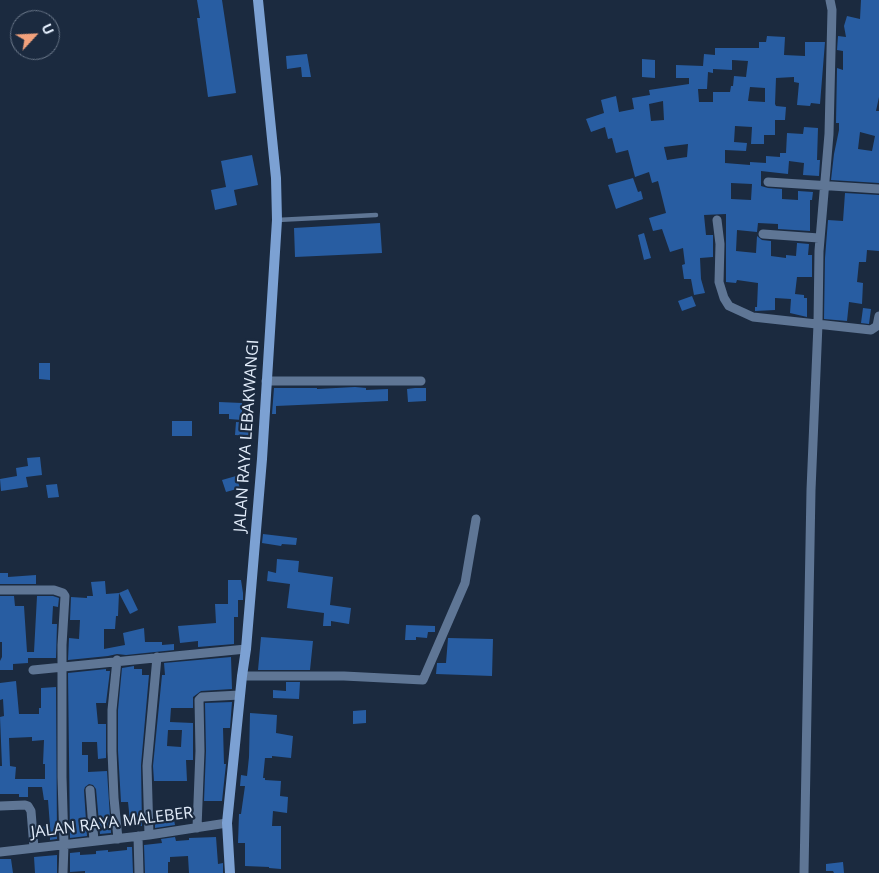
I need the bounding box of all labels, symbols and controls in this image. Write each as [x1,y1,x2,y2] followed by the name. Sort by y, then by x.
[10,10,60,60] north arrow
[37,20,59,38] text: U
[231,339,263,533] street label: JALAN RAYA LEBAKWANGI
[30,804,194,842] street label: JALAN RAYA MALEBER

